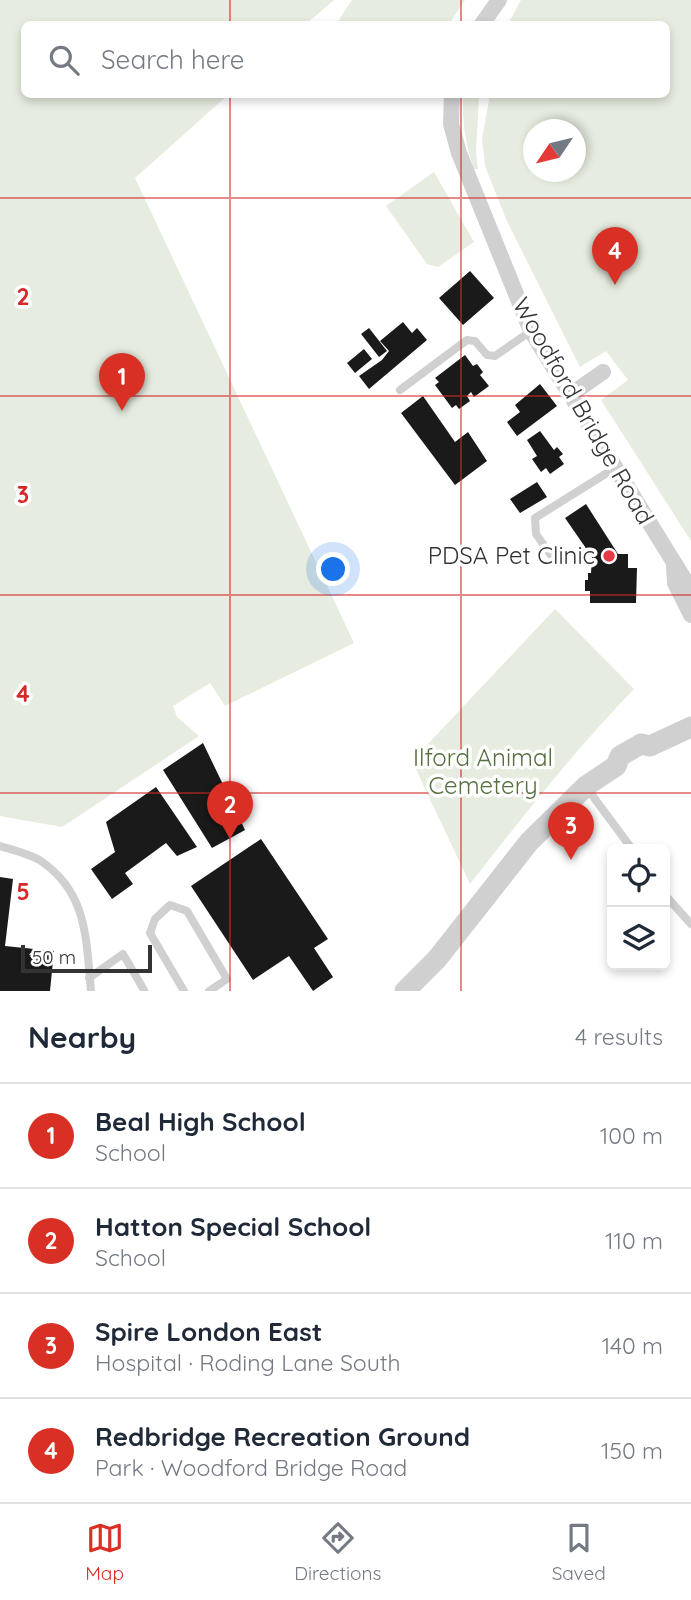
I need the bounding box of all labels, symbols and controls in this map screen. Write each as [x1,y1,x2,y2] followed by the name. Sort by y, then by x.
[21,21,670,98] search box
[45,41,83,79] icon: search
[101,43,245,76] text: Search here
[523,119,586,182] north arrow
[592,227,638,285] pin: 4
[16,282,30,311] text: 2
[507,292,661,529] street label: Woodford Bridge Road
[99,353,145,411] pin: 1
[17,480,29,509] text: 3
[428,540,595,570] place label: PDSA Pet Clinic
[601,548,617,564] marker: PDSA Pet Clinic
[316,552,350,586] your location
[16,679,30,708] text: 4
[413,742,553,800] park label: Ilford Animal Cemetery
[207,781,253,839] pin: 2
[548,802,594,860] pin: 3
[607,844,670,970] map controls
[607,844,670,907] button: locate
[16,877,30,906] text: 5
[607,907,670,970] button: layers
[21,942,152,974] scale bar
[32,945,76,969] text: 50 m
[28,1018,136,1056] text: Nearby
[575,1022,663,1051] text: 4 results
[95,1105,306,1138] text: Beal High School
[47,1121,55,1150] text: 1
[600,1121,663,1150] text: 100 m
[95,1138,166,1167] text: School
[95,1210,371,1243] text: Hatton Special School
[44,1226,58,1255] text: 2
[605,1226,663,1255] text: 110 m
[95,1243,166,1272] text: School
[95,1315,322,1348] text: Spire London East
[45,1331,57,1360] text: 3
[602,1331,663,1360] text: 140 m
[95,1348,401,1377] text: Hospital · Roding Lane South
[95,1420,470,1453] text: Redbridge Recreation Ground
[44,1436,58,1465] text: 4
[601,1436,663,1465] text: 150 m
[95,1453,407,1482] text: Park · Woodford Bridge Road
[85,1519,124,1585] tab: Map
[294,1519,381,1585] tab: Directions
[552,1519,606,1585] tab: Saved

